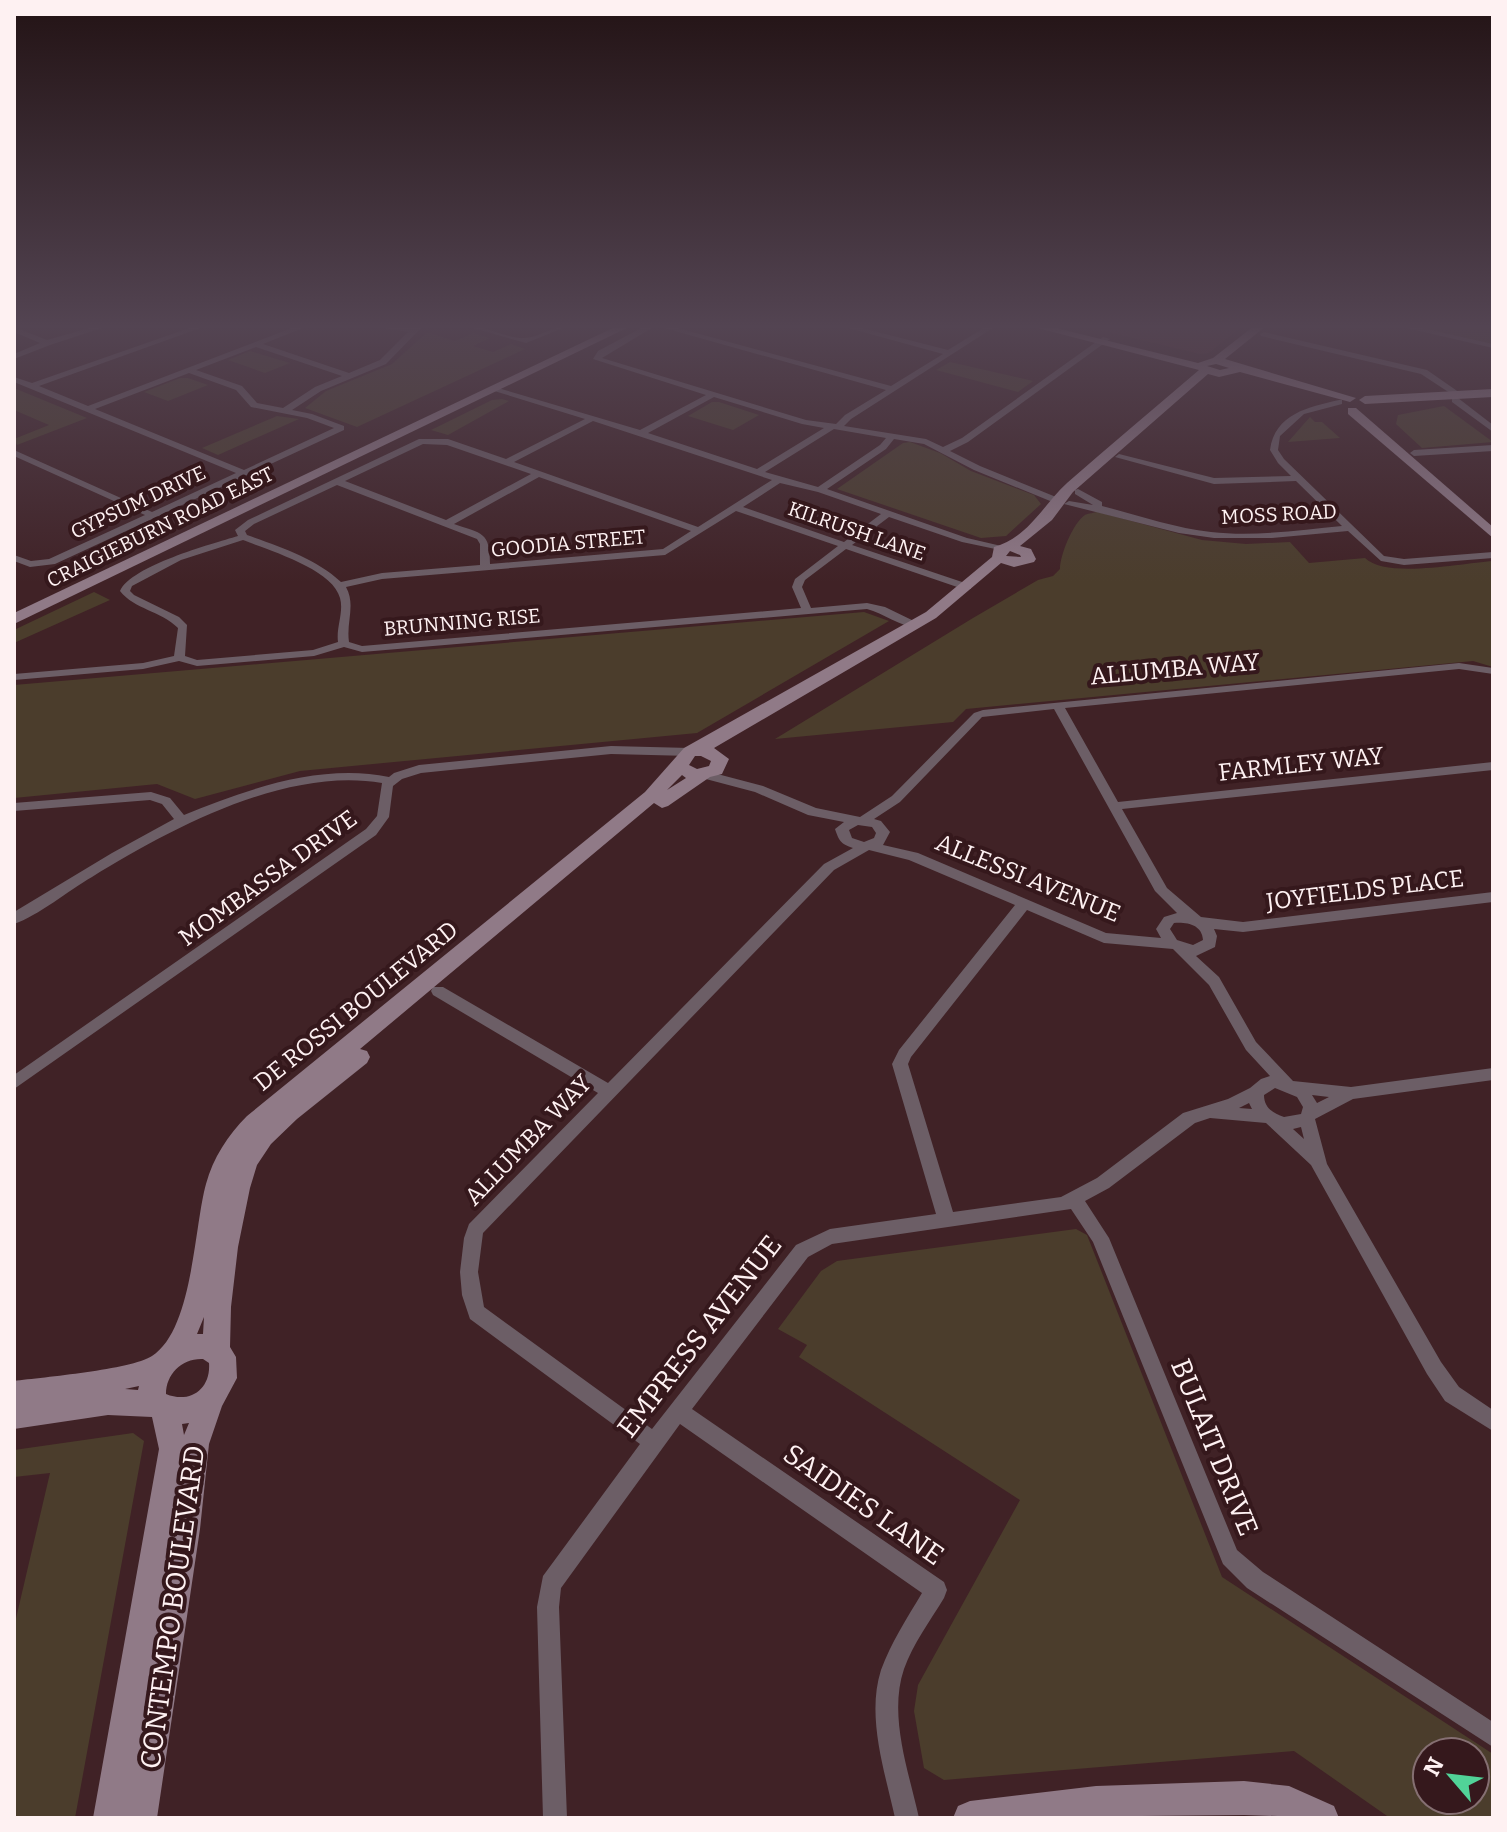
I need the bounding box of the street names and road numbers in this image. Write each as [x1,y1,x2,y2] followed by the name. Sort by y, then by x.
[67,460,209,544] street label: GYPSUM DRIVE
[43,461,278,592] street label: CRAIGIEBURN ROAD EAST
[785,496,929,566] street label: KILRUSH LANE
[1221,499,1337,529] street label: MOSS ROAD
[490,524,647,562] street label: GOODIA STREET
[383,603,541,641] street label: BRUNNING RISE
[1089,648,1262,690] street label: ALLUMBA WAY
[1217,741,1386,787] street label: FARMLEY WAY
[174,804,362,952] street label: MOMBASSA DRIVE
[932,828,1124,928] street label: ALLESSI AVENUE
[1264,864,1465,916] street label: JOYFIELDS PLACE
[249,915,463,1097] street label: DE ROSSI BOULEVARD
[459,1069,598,1211] street label: ALLUMBA WAY
[610,1229,788,1444] street label: EMPRESS AVENUE
[1164,1354,1265,1540] street label: BULAIT DRIVE
[777,1437,950,1572] street label: SAIDIES LANE
[133,1443,212,1771] street label: CONTEMPO BOULEVARD

